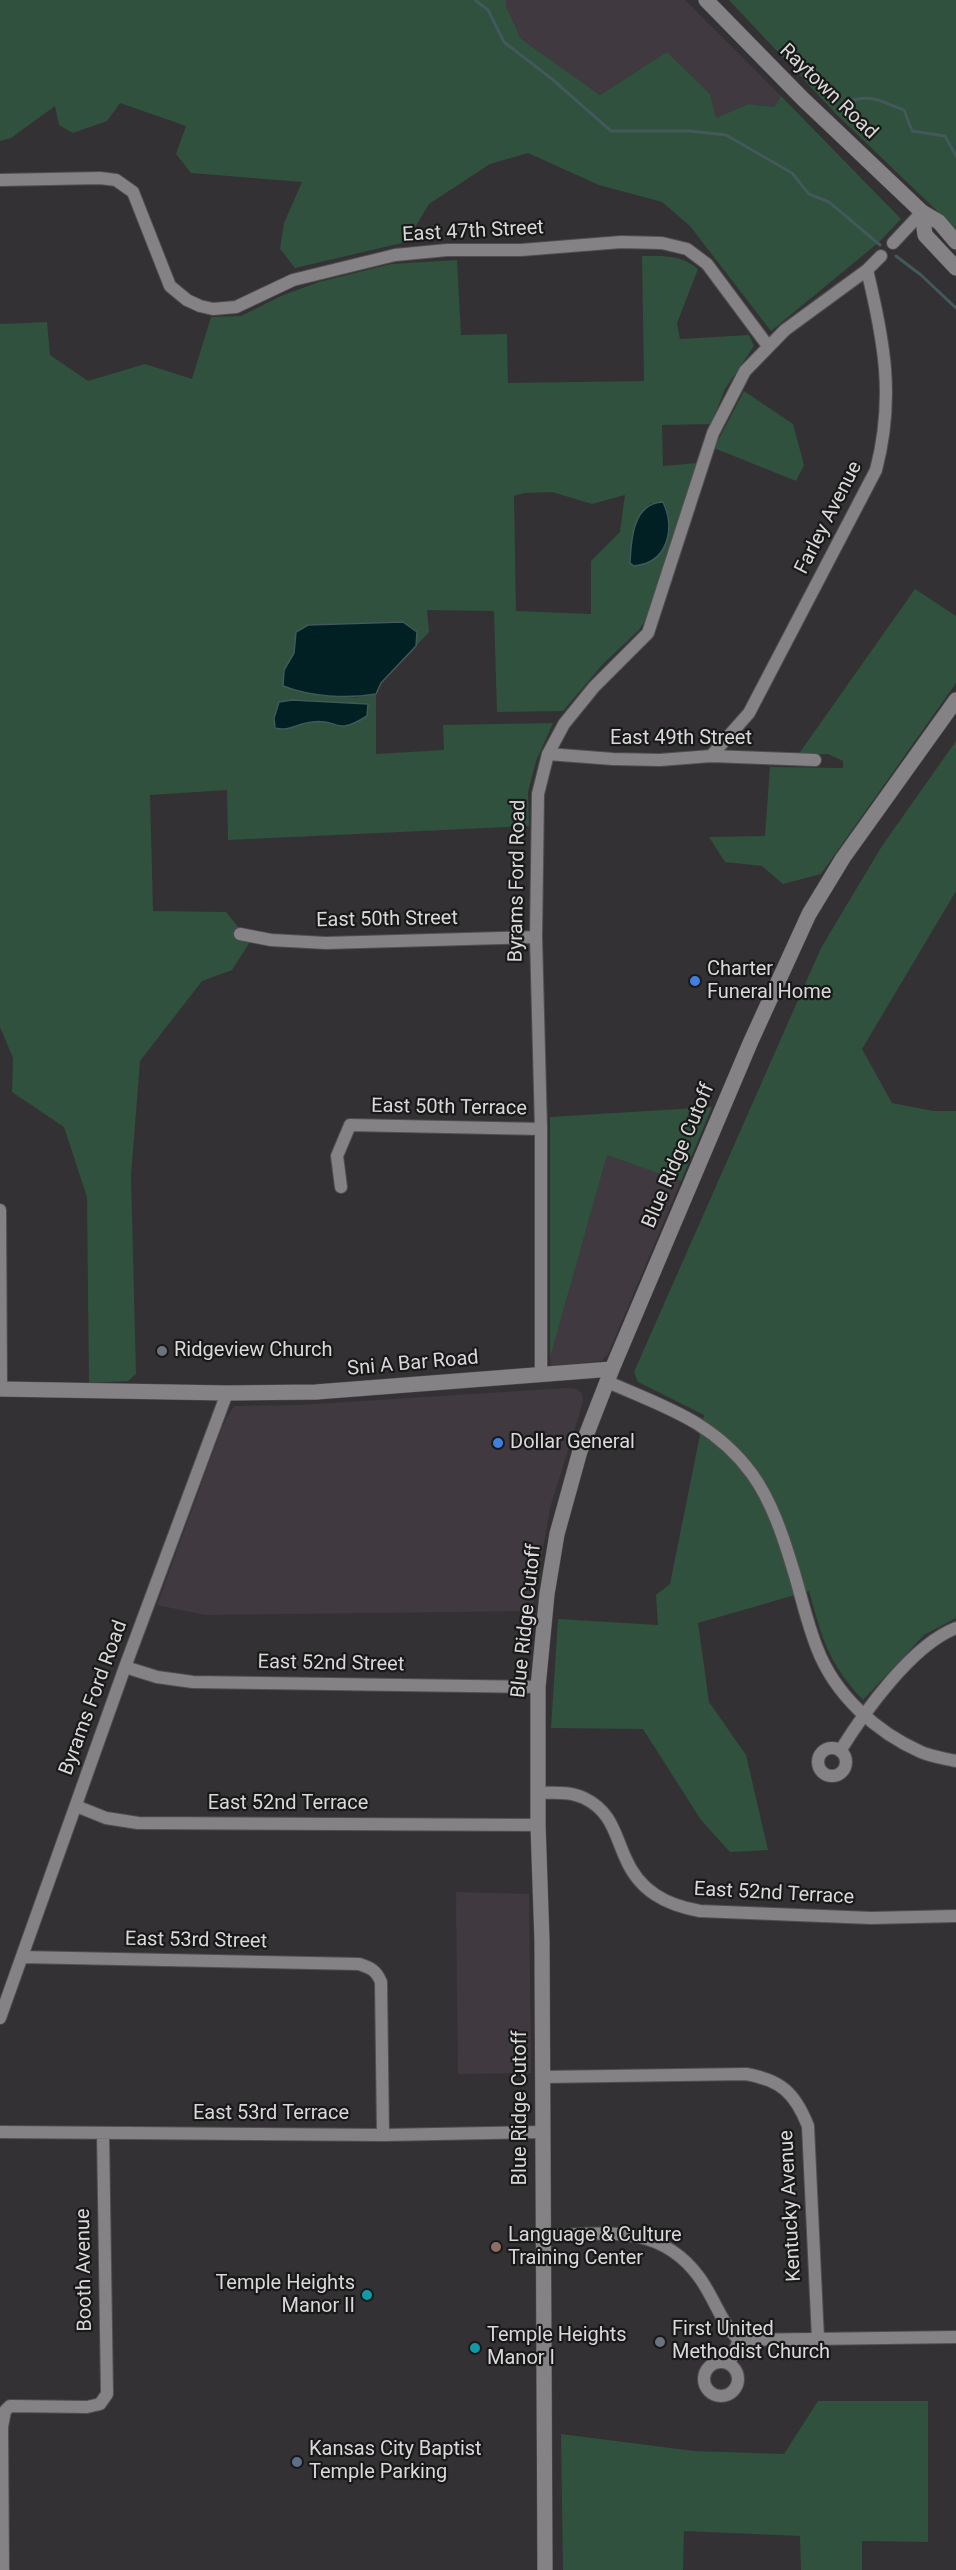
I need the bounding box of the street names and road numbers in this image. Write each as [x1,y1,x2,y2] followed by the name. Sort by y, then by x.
[774,39,882,145] street label: Raytown Road
[402,216,544,248] street label: East 47th Street
[790,458,868,578] street label: Farley Avenue
[610,727,752,751] street label: East 49th Street
[505,799,531,963] street label: Byrams Ford Road
[316,907,458,933] street label: East 50th Street
[638,1080,720,1232] street label: Blue Ridge Cutoff
[371,1095,527,1121] street label: East 50th Terrace
[346,1346,480,1382] street label: Sni A Bar Road
[507,1543,547,1699] street label: Blue Ridge Cutoff
[55,1617,133,1779] street label: Byrams Ford Road
[258,1651,404,1677] street label: East 52nd Street
[208,1792,368,1816] street label: East 52nd Terrace
[693,1878,855,1910] street label: East 52nd Terrace
[125,1928,267,1954] street label: East 53rd Street
[509,2031,533,2185] street label: Blue Ridge Cutoff
[193,2102,349,2126] street label: East 53rd Terrace
[775,2130,807,2282] street label: Kentucky Avenue
[72,2208,98,2332] street label: Booth Avenue

